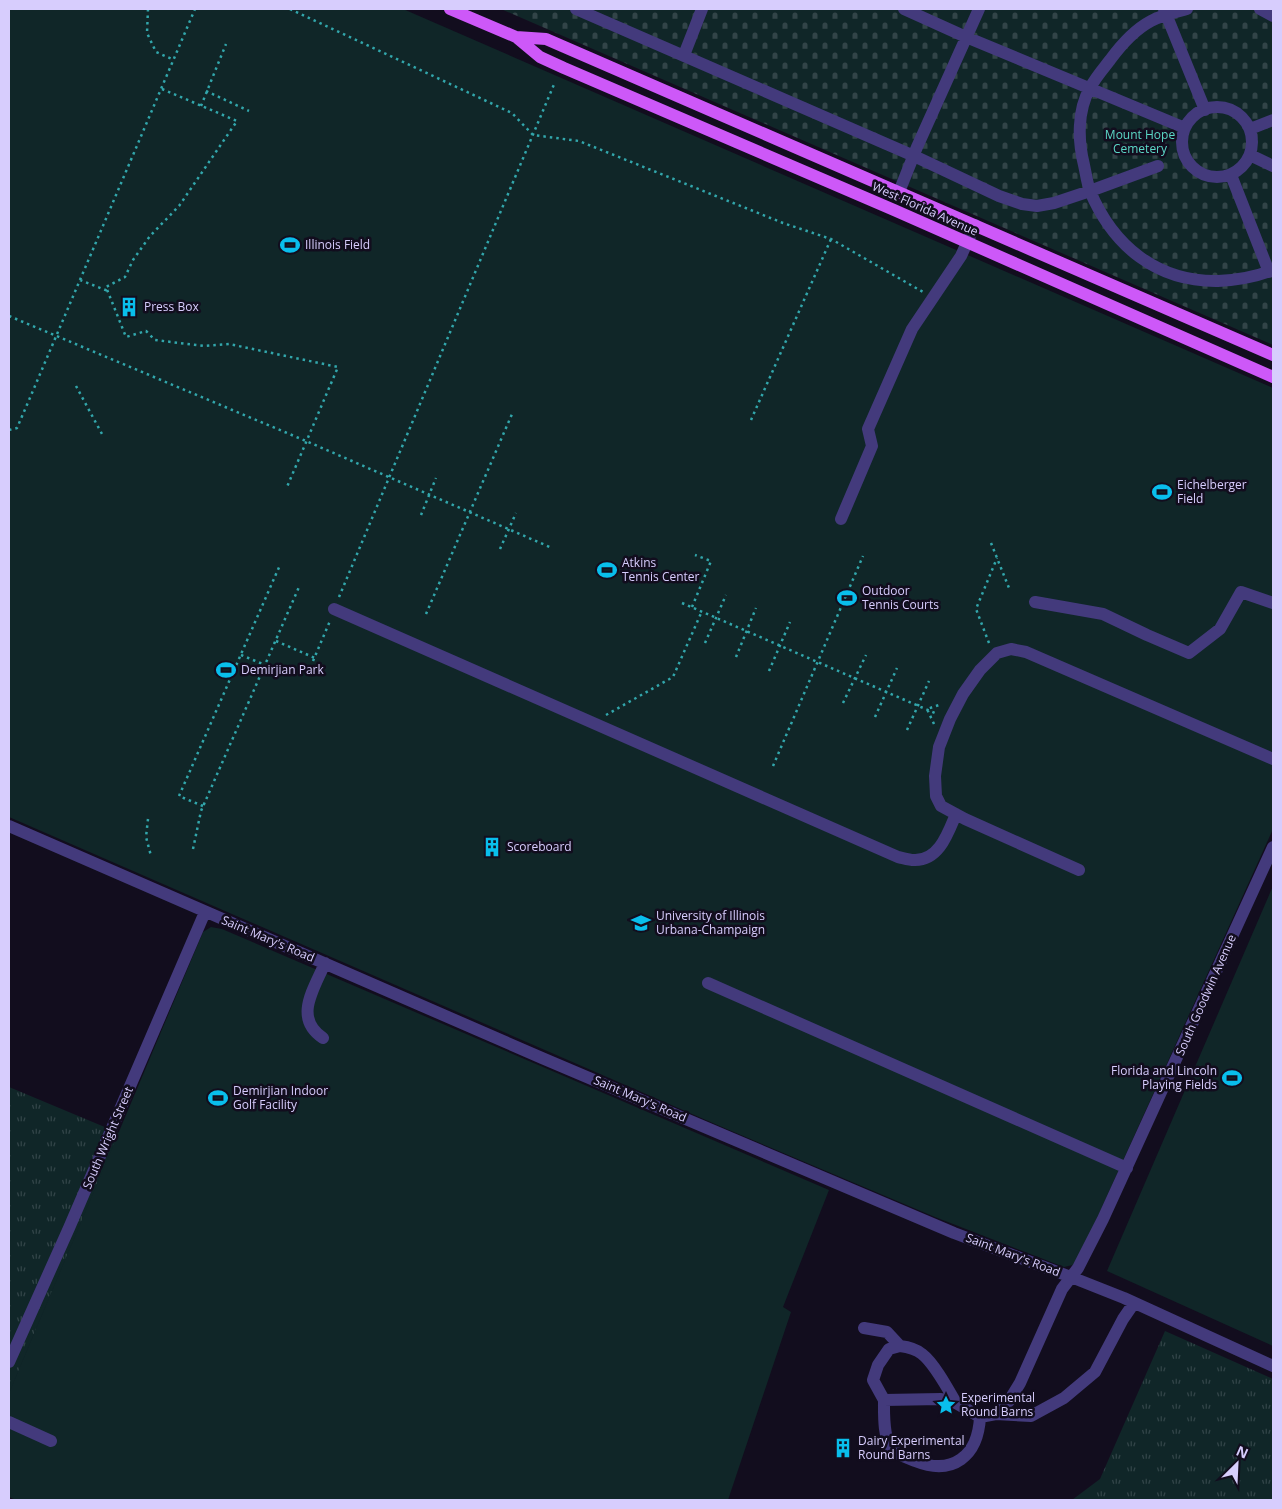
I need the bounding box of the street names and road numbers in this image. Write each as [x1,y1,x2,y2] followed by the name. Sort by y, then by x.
[870,178,981,240] street label: West Florida Avenue
[219,911,317,966] street label: Saint Mary's Road
[1171,931,1240,1058] street label: South Goodwin Avenue
[591,1071,689,1126] street label: Saint Mary's Road
[78,1084,137,1192] street label: South Wright Street
[964,1229,1063,1280] street label: Saint Mary's Road

